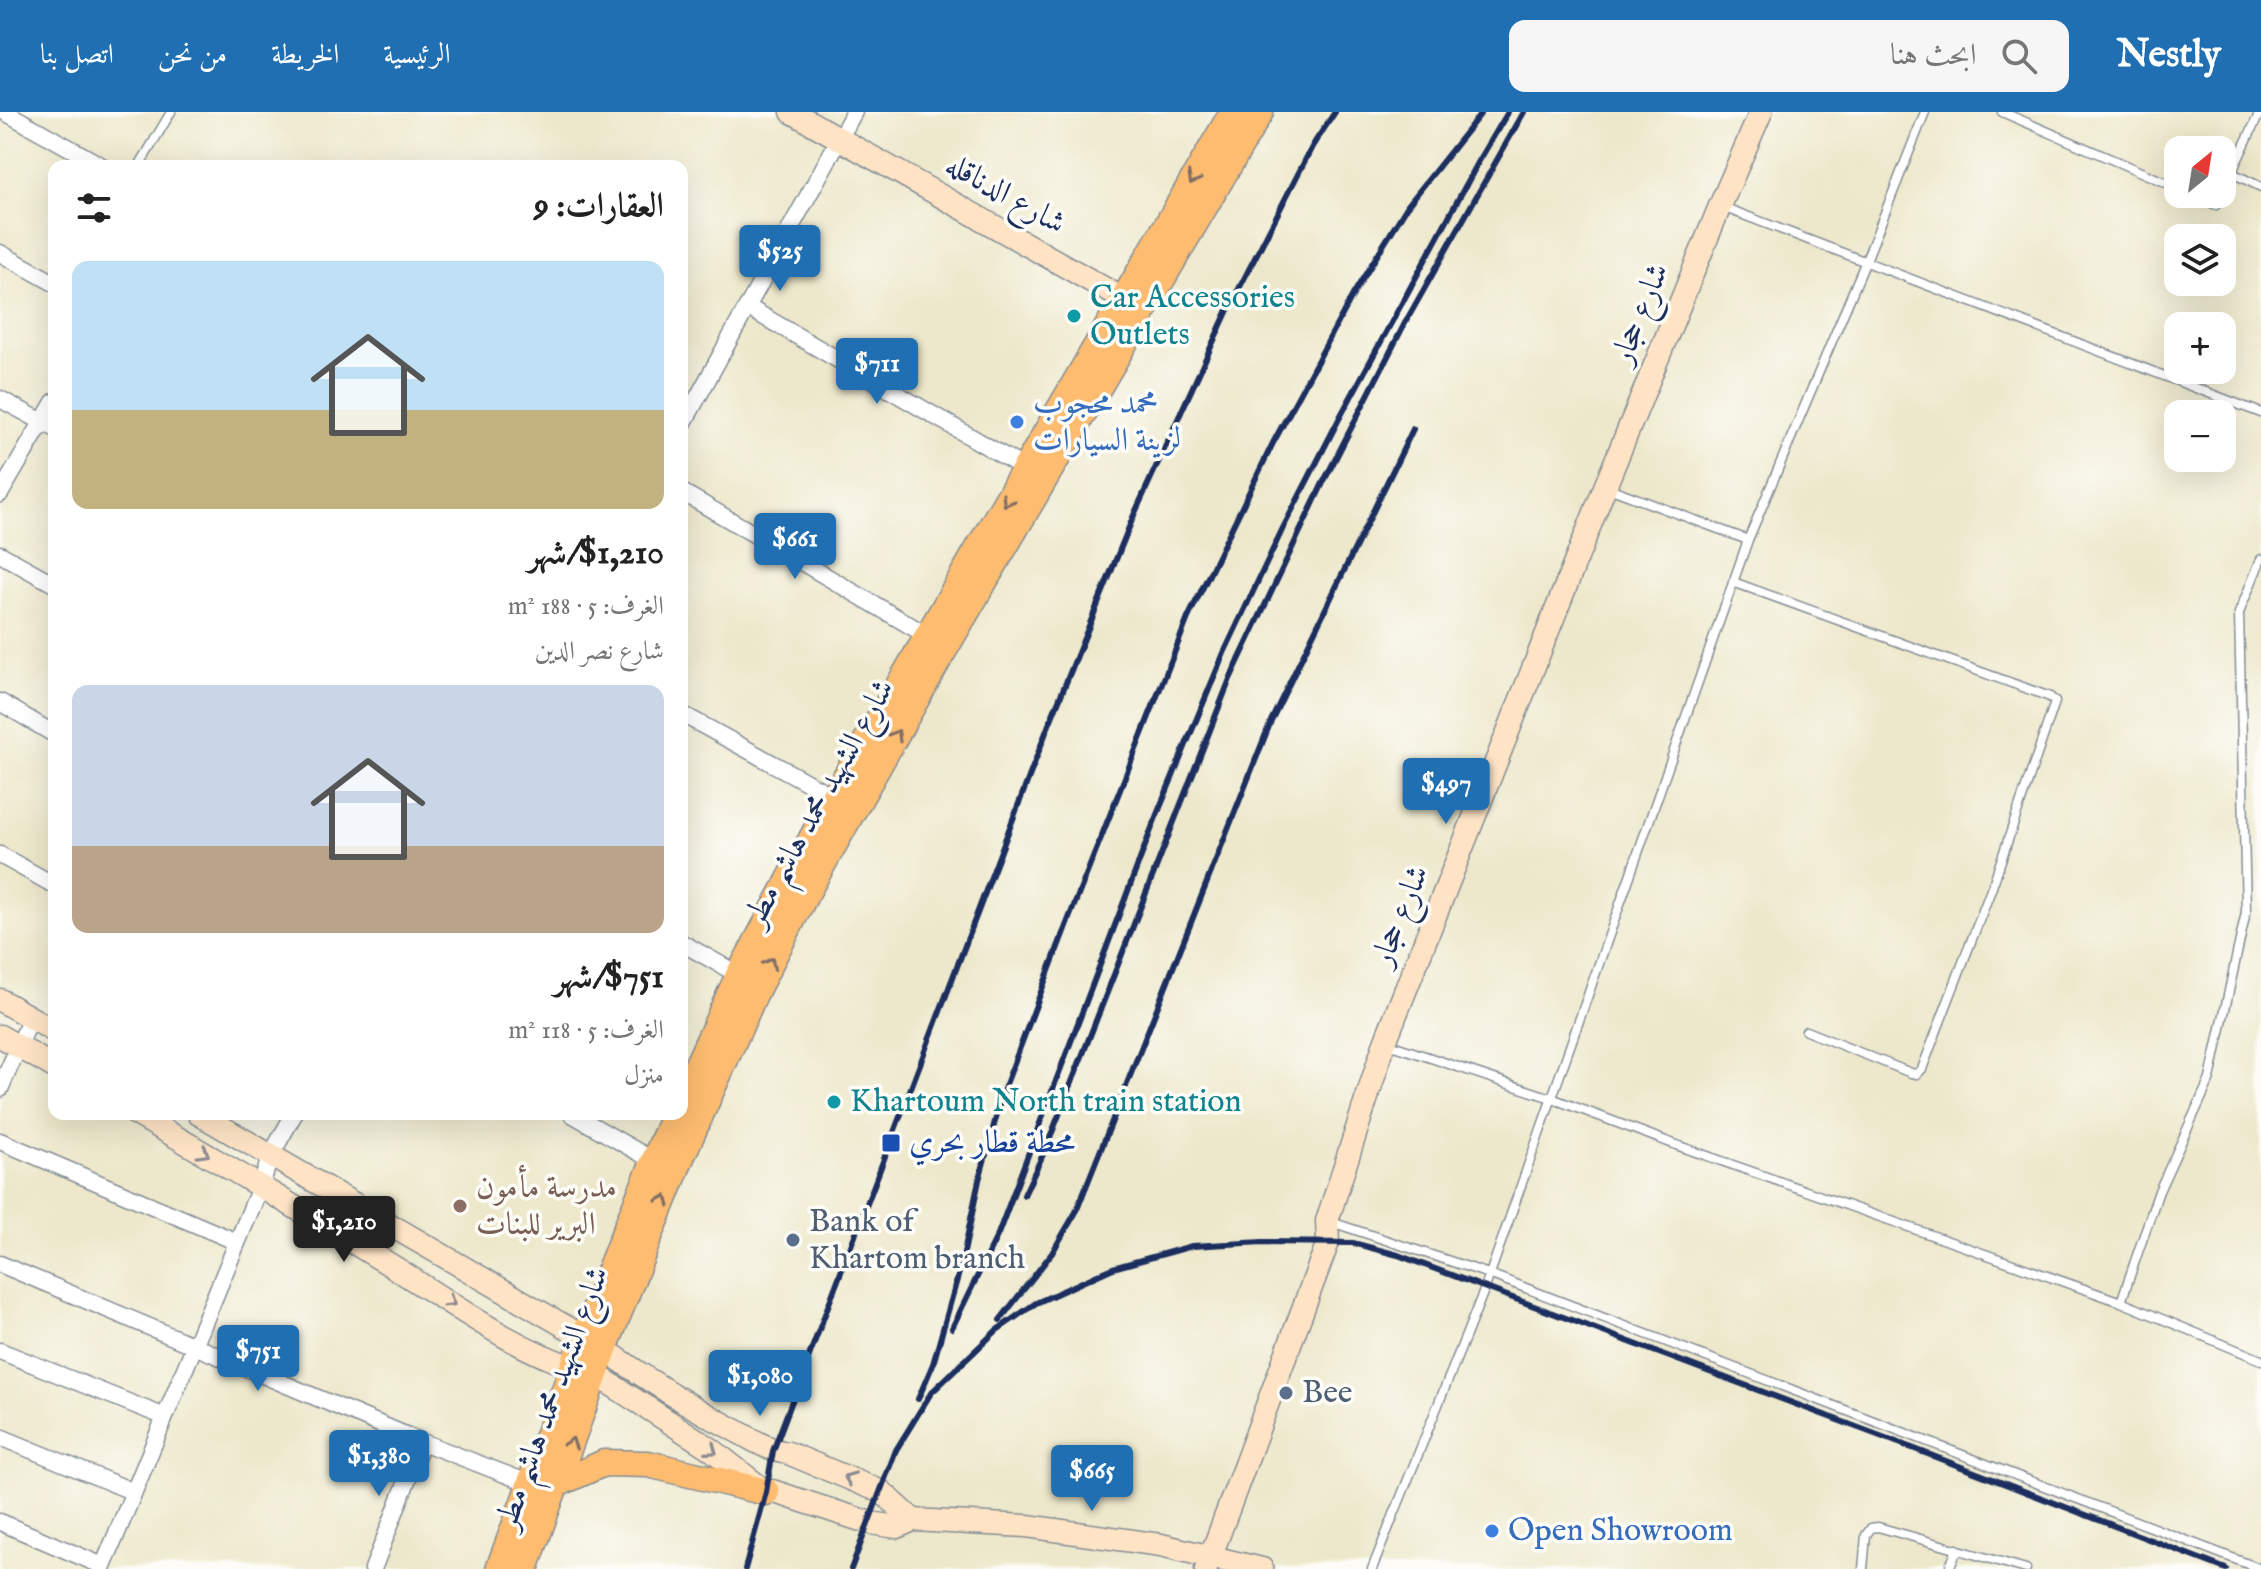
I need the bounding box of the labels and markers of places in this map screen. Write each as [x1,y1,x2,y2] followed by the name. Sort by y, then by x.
[733,225,827,293] pin: $525
[1090,278,1295,356] place label: Car Accessories Outlets
[1065,307,1083,325] marker: Car Accessories Outlets
[830,338,924,406] pin: $711
[1033,384,1181,462] place label: محمد محجوب لزينة السيارات
[1008,413,1026,431] marker: محمد محجوب لزينة السيارات
[748,513,842,581] pin: $661
[1399,758,1493,826] pin: $497
[850,1082,1242,1123] place label: Khartoum North train station
[825,1093,843,1111] marker: Khartoum North train station
[909,1123,1075,1166] place label: محطة قطار بحري
[880,1132,902,1154] marker: محطة قطار بحري
[476,1164,617,1246] place label: مدرسة مأمون البرير للبنات
[279,1196,409,1264] pin: $1,210
[451,1197,469,1215] marker: مدرسة مأمون البرير للبنات
[809,1202,1025,1280] place label: Bank of Khartom branch
[784,1231,802,1249] marker: Bank of Khartom branch
[211,1325,305,1393] pin: $751
[695,1350,825,1418] pin: $1,080
[1302,1373,1353,1414] place label: Bee
[1277,1384,1295,1402] marker: Bee
[314,1430,444,1498] pin: $1,380
[1045,1445,1139,1513] pin: $665
[1508,1511,1733,1552] place label: Open Showroom
[1483,1522,1501,1540] marker: Open Showroom

